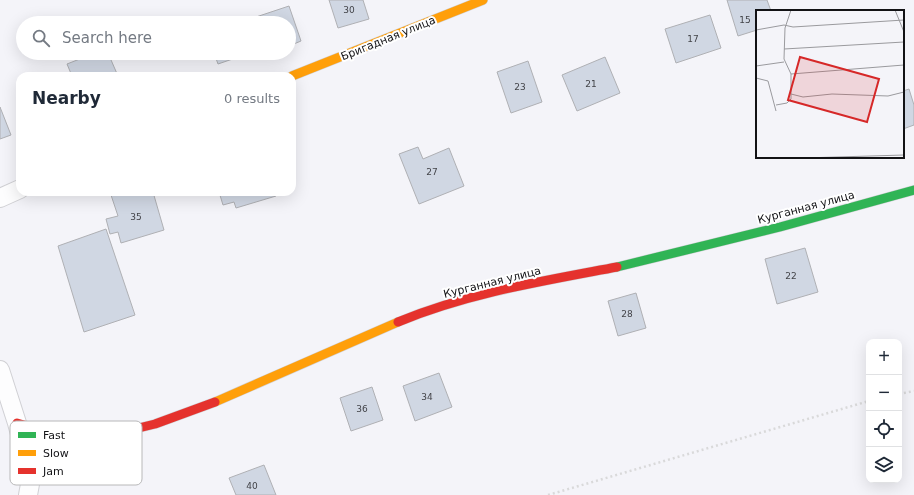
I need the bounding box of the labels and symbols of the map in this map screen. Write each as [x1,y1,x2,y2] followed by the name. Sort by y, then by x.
[343,5,355,15] house number: 30
[756,10,904,158] inset map
[339,14,437,63] street label: Бригадная улица
[739,15,751,25] house number: 15
[687,34,699,44] house number: 17
[585,79,597,89] house number: 21
[514,82,526,92] house number: 23
[426,167,438,177] house number: 27
[756,188,856,227] street label: Курганная улица
[130,212,142,222] house number: 35
[442,264,542,301] street label: Курганная улица
[785,271,797,281] house number: 22
[621,309,633,319] house number: 28
[421,392,433,402] house number: 34
[356,404,368,414] house number: 36
[10,421,142,485] legend
[43,429,66,442] text: Fast
[43,447,69,460] text: Slow
[42,465,64,478] text: Jam
[246,481,258,491] house number: 40

